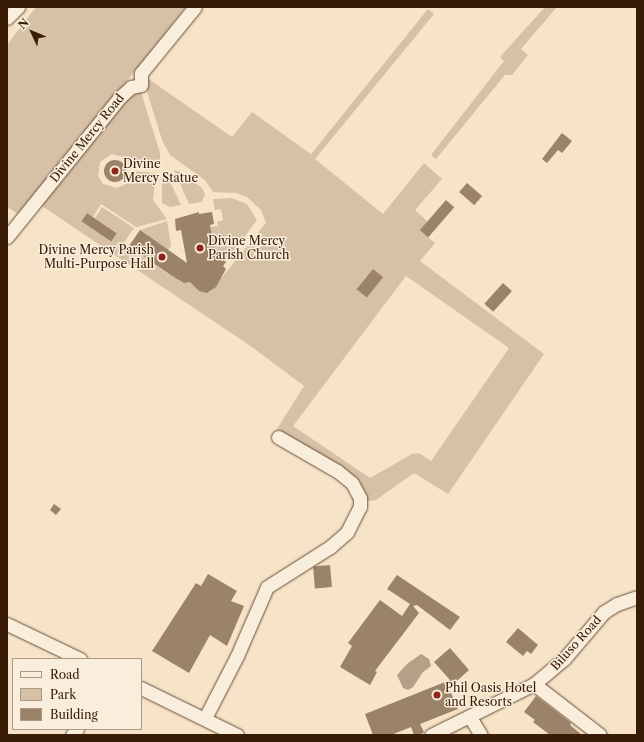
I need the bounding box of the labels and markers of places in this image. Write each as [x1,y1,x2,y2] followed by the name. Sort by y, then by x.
[123,157,199,185] place label: Divine Mercy Statue
[110,166,120,176] marker: Divine Mercy Statue
[208,234,290,262] place label: Divine Mercy Parish Church
[38,243,154,271] place label: Divine Mercy Parish Multi-Purpose Hall
[195,243,205,253] marker: Divine Mercy Parish Church
[157,252,167,262] marker: Divine Mercy Parish Multi-Purpose Hall
[445,681,536,709] place label: Phil Oasis Hotel and Resorts
[432,690,442,700] marker: Phil Oasis Hotel and Resorts

